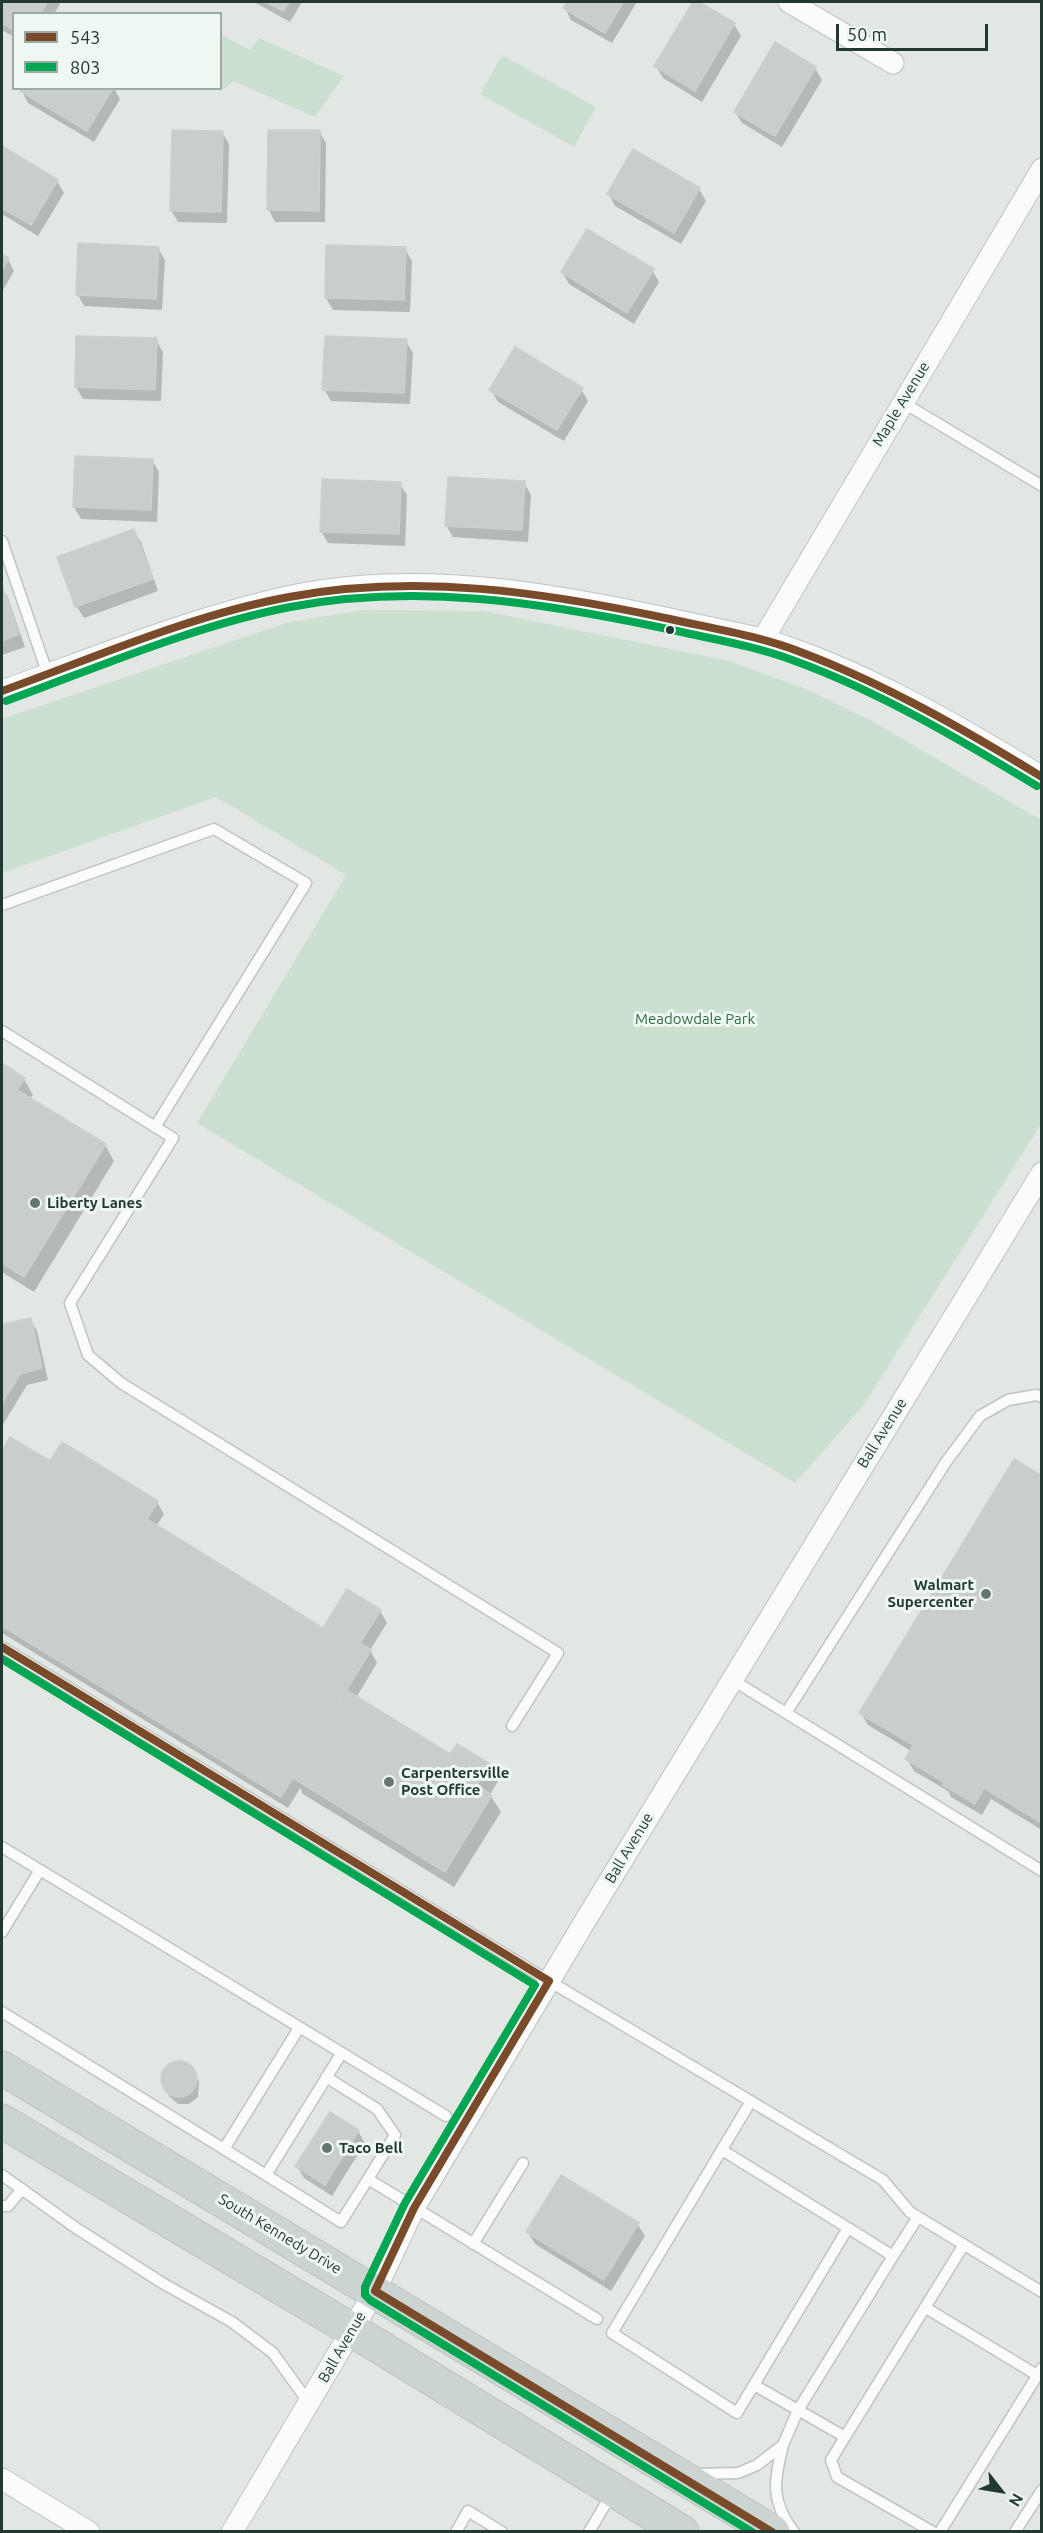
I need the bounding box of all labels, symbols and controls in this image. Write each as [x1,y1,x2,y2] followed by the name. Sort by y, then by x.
[12,12,222,90] legend
[839,12,990,50] scale bar
[847,24,887,44] text: 50 m
[70,27,100,47] text: 543
[70,57,100,77] text: 803
[869,358,933,450] street label: Maple Avenue
[664,624,676,636] unlabelled marker
[635,1010,755,1028] park label: Meadowdale Park
[47,1194,142,1212] place label: Liberty Lanes
[28,1196,42,1210] marker: Liberty Lanes
[853,1395,911,1471] street label: Ball Avenue
[888,1576,974,1611] place label: Walmart Supercenter
[979,1587,993,1601] marker: Walmart Supercenter
[401,1764,509,1799] place label: Carpentersville Post Office
[382,1775,396,1789] marker: Carpentersville Post Office
[601,1809,657,1887] street label: Ball Avenue
[339,2139,402,2157] place label: Taco Bell
[320,2141,334,2155] marker: Taco Bell
[215,2190,345,2278] street label: South Kennedy Drive
[314,2308,370,2386] street label: Ball Avenue
[971,2461,1031,2521] north arrow
[1006,2491,1027,2510] text: N

